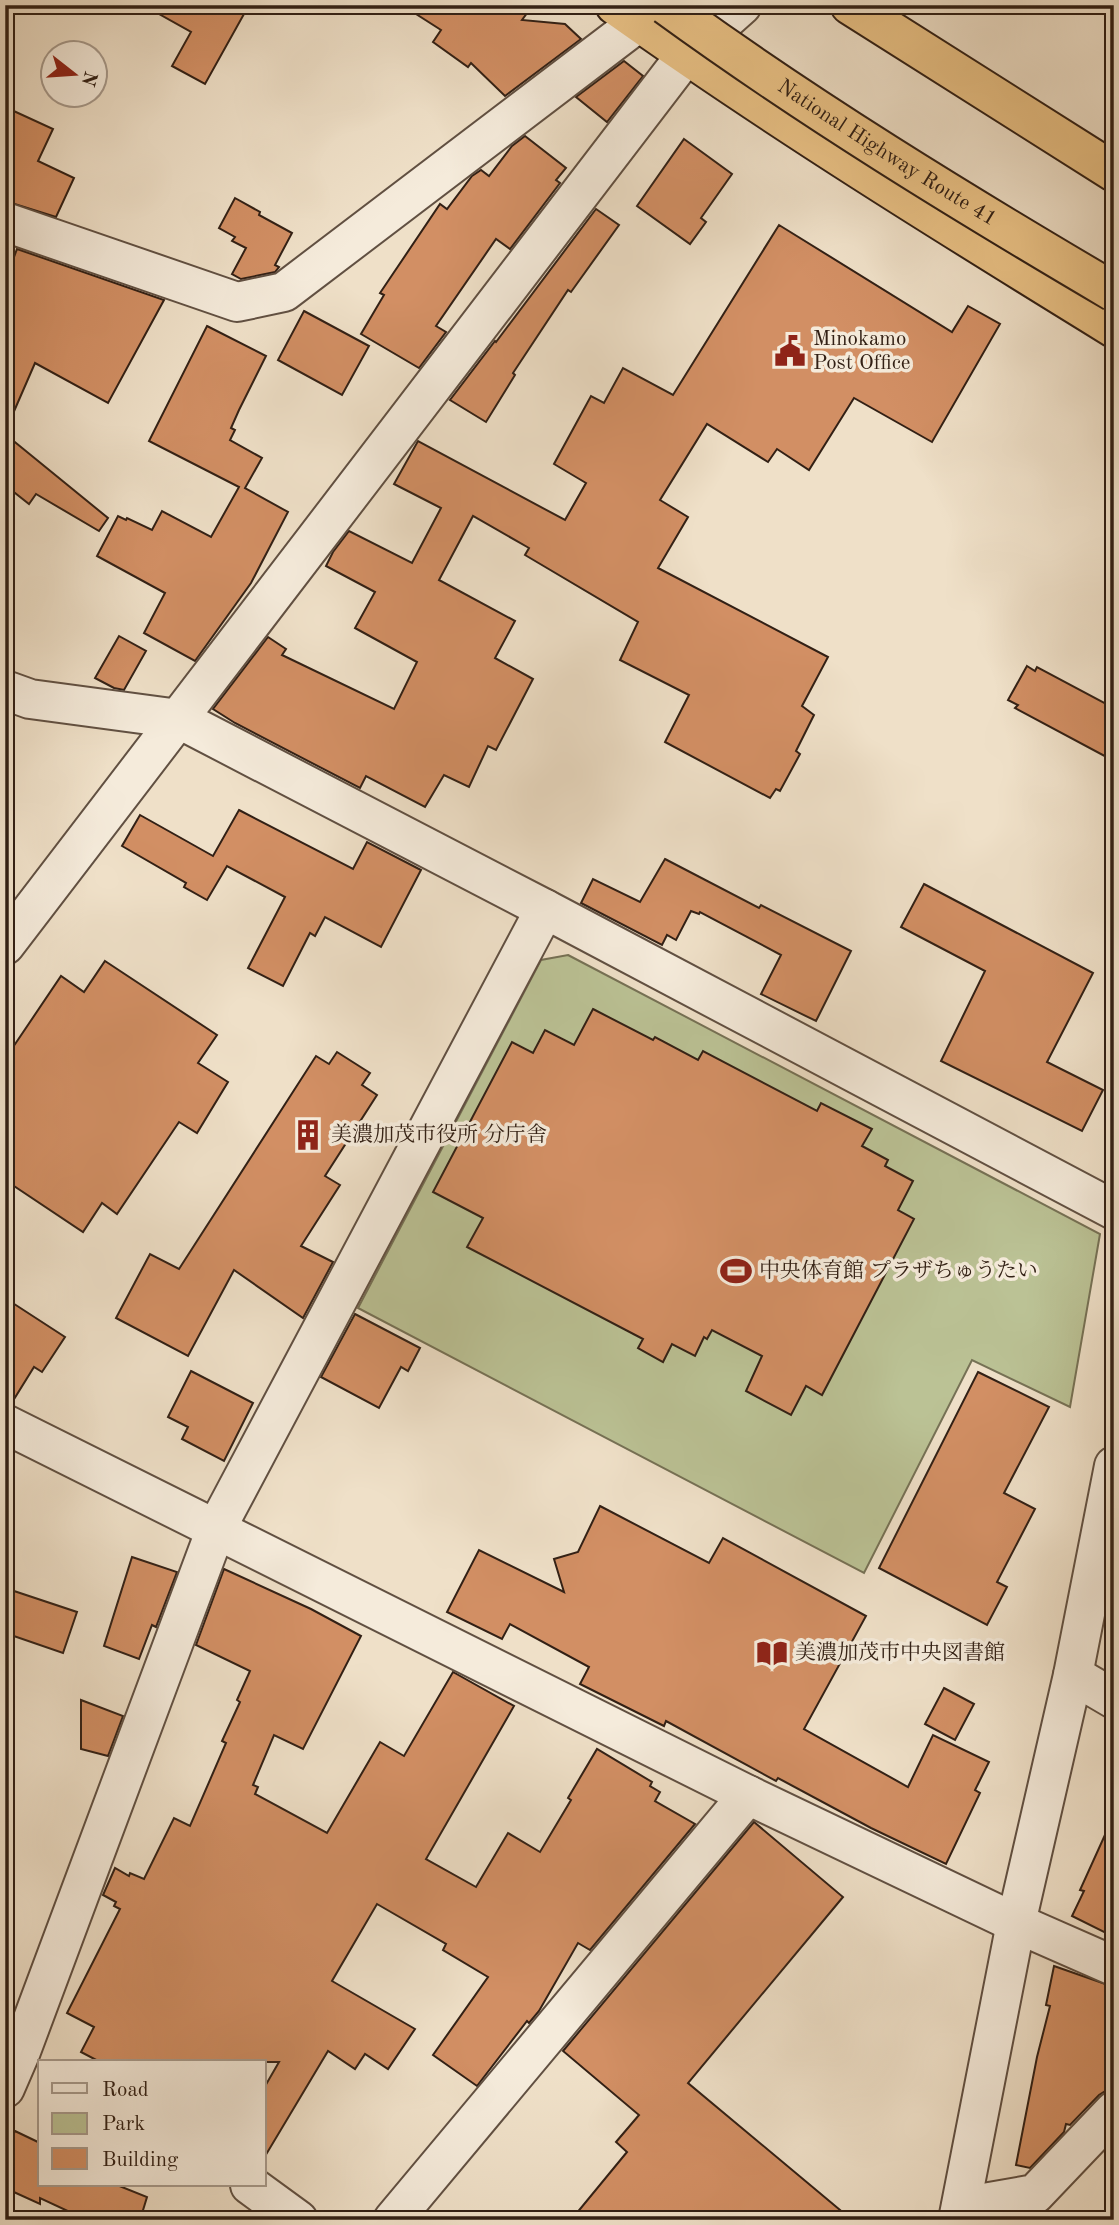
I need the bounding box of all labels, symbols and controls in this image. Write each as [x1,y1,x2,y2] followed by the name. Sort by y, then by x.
[38,38,108,108] north arrow
[77,69,99,88] text: N
[774,76,1000,230] street label: National Highway Route 41
[813,329,911,374] place label: Minokamo Post Office
[773,334,807,368] public building icon: Minokamo Post Office
[291,1118,325,1152] building icon: 美濃加茂市役所 分庁舎
[331,1123,547,1146] place label: 美濃加茂市役所 分庁舎
[719,1254,753,1288] sports icon: 中央体育館 プラザちゅうたい
[759,1259,1038,1282] place label: 中央体育館 プラザちゅうたい
[755,1636,789,1670] library icon: 美濃加茂市中央図書館
[795,1641,1005,1664] place label: 美濃加茂市中央図書館
[38,2060,266,2186] legend
[102,2080,149,2101] text: Road
[102,2114,145,2135] text: Park
[102,2150,179,2171] text: Building

